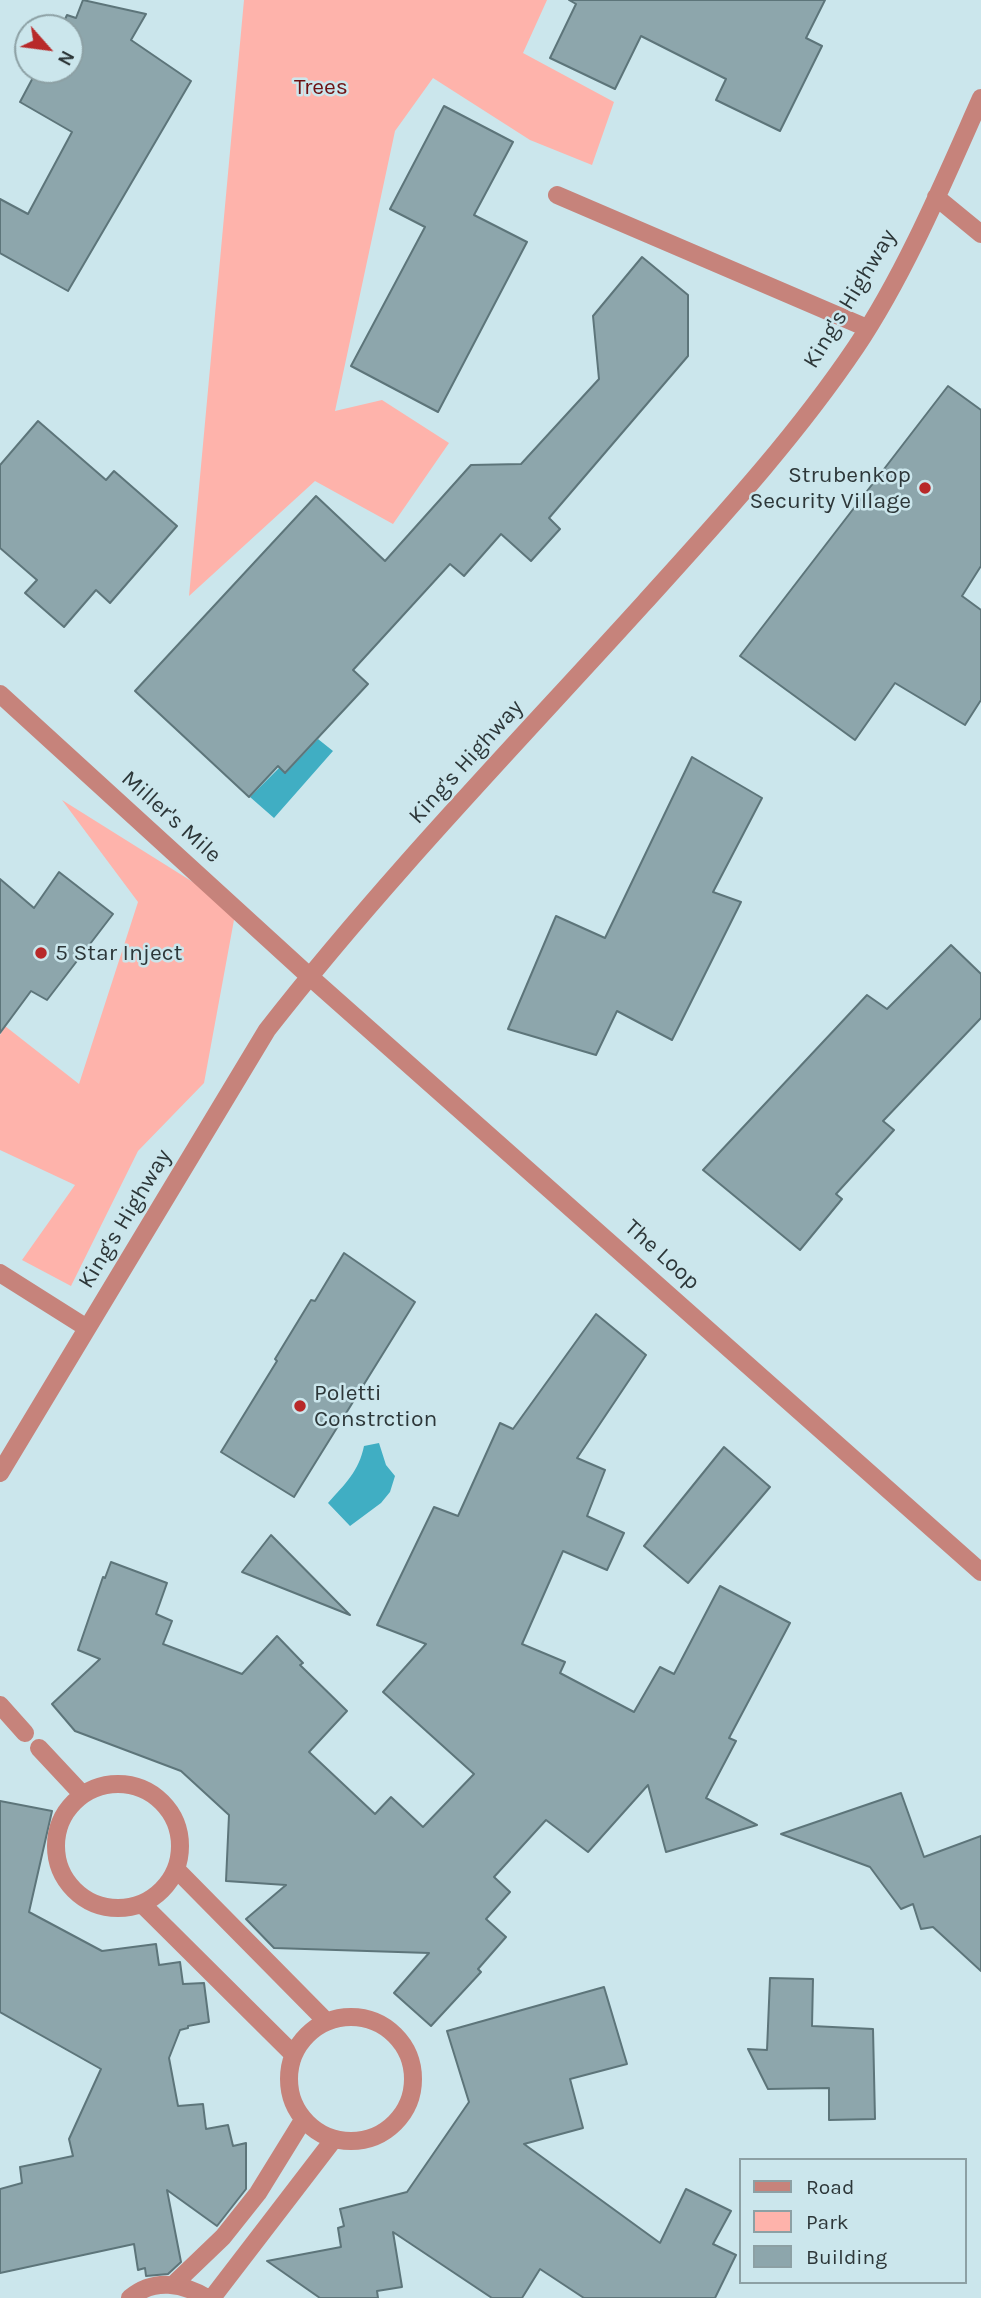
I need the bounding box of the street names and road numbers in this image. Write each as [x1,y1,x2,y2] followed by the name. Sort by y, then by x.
[798,224,902,374] street label: King's Highway
[403,694,529,830] street label: King's Highway
[115,765,227,869] street label: Miller's Mile
[73,1144,177,1294] street label: King's Highway
[619,1214,705,1296] street label: The Loop

